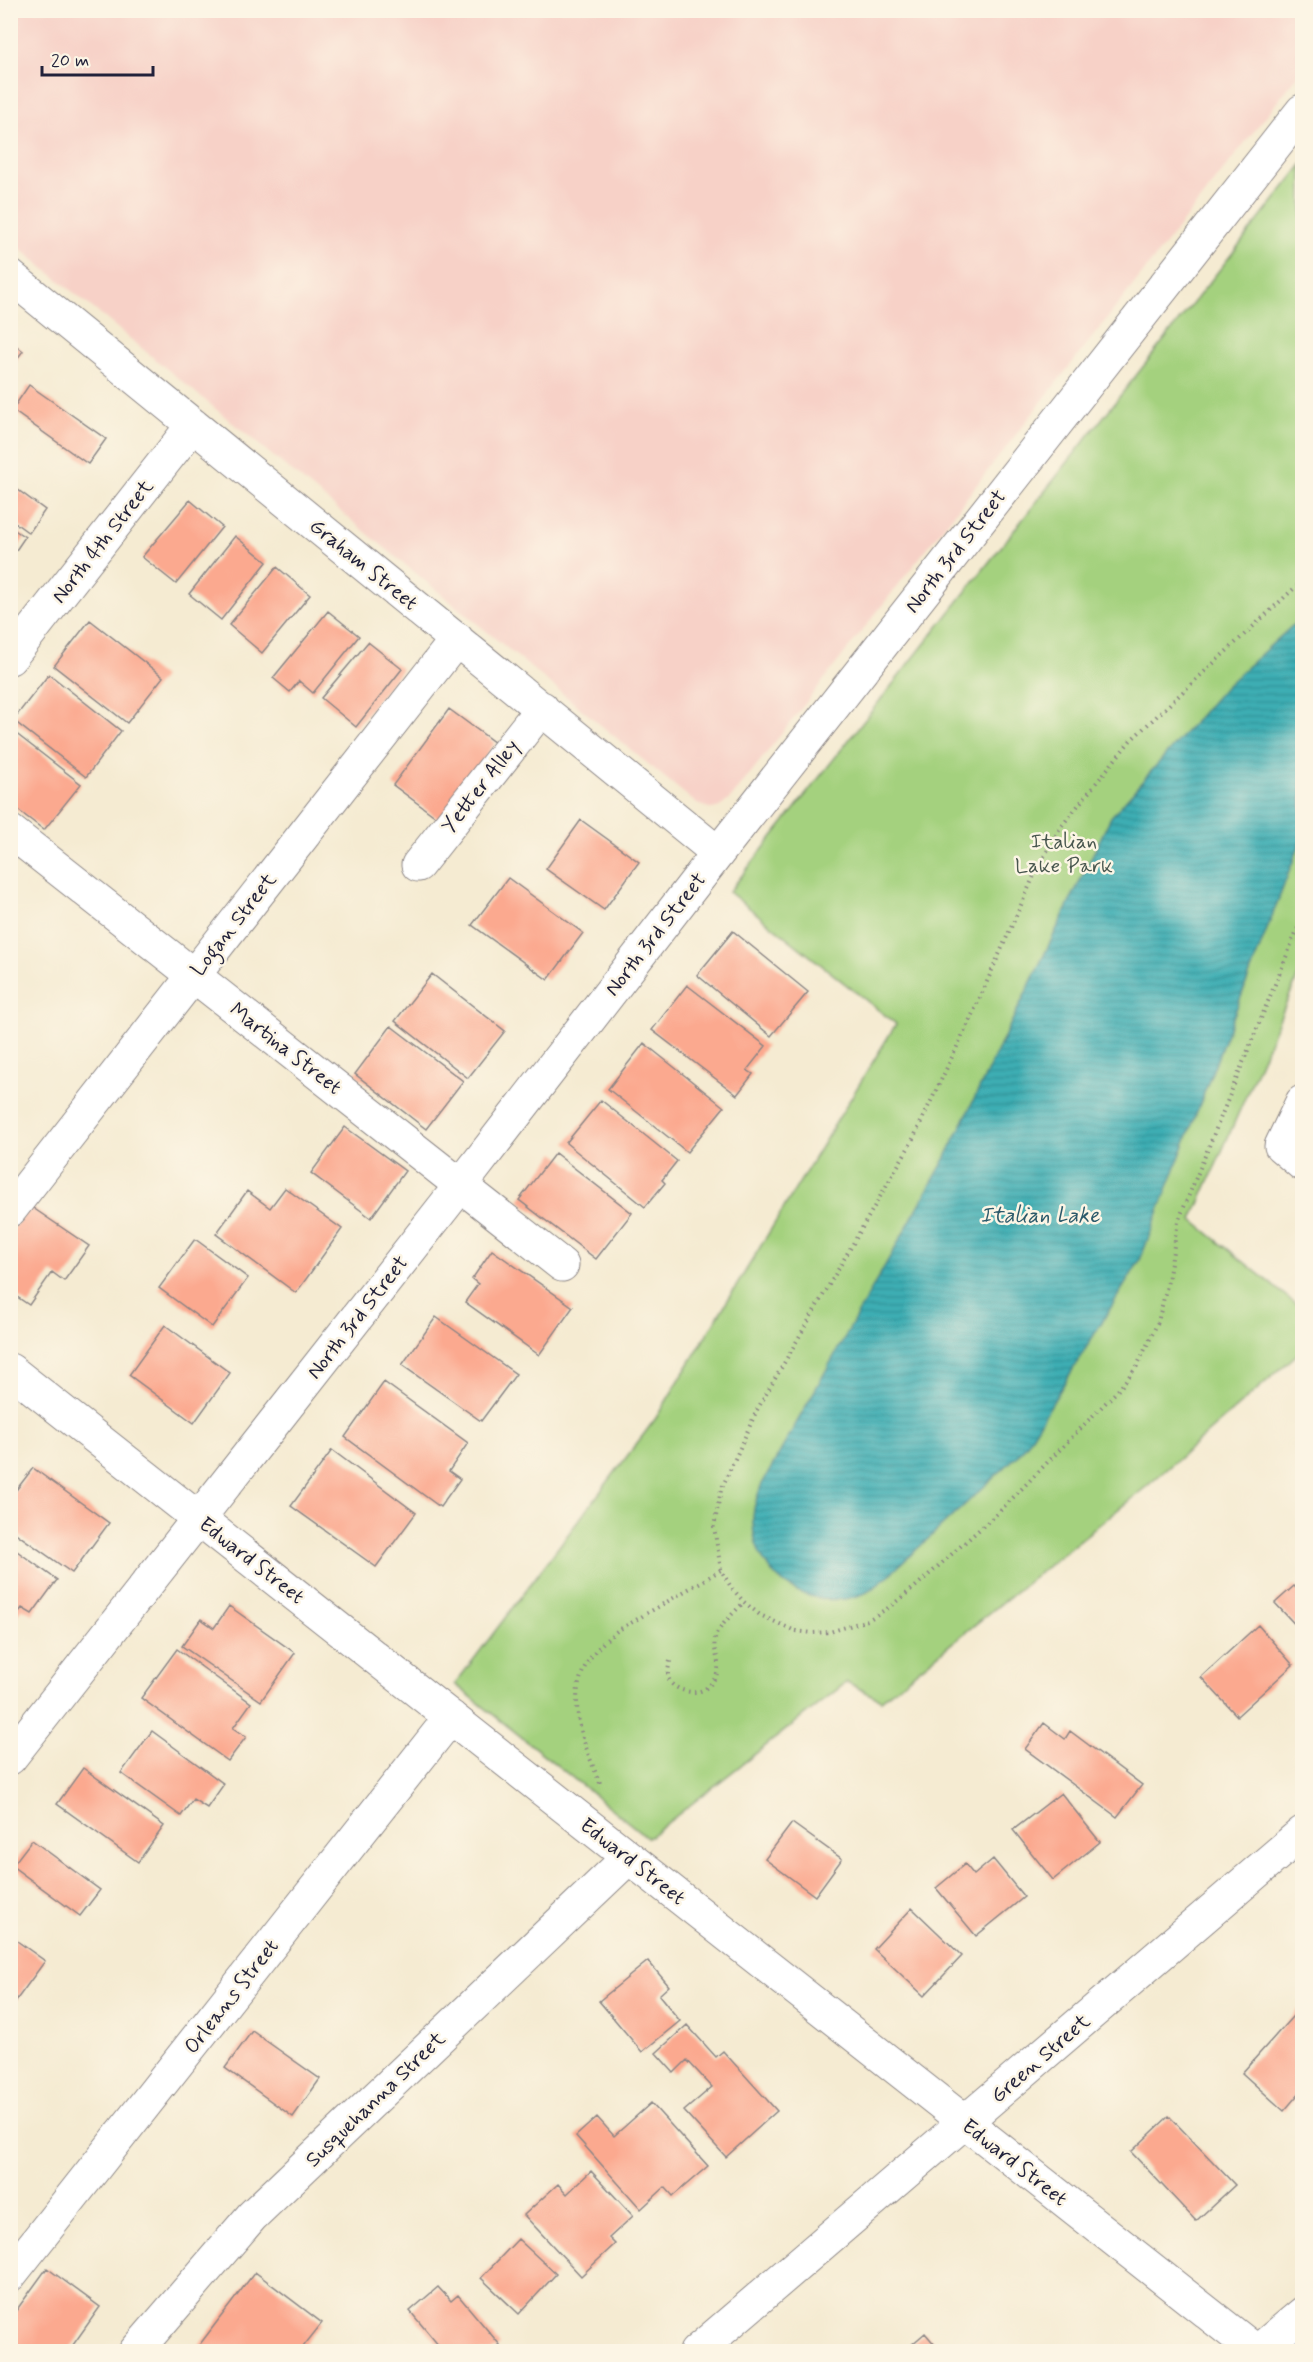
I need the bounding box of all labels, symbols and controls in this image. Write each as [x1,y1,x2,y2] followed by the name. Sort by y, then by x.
[42,39,153,77] scale bar
[51,49,89,73] text: 20 m
[46,473,160,609] street label: North 4th Street
[899,484,1013,619] street label: North 3rd Street
[303,512,424,617] street label: Graham Street
[435,734,526,839] street label: Yetter Alley
[1015,828,1113,880] park label: Italian Lake Park
[185,867,285,983] street label: Logan Street
[599,867,713,1002] street label: North 3rd Street
[224,996,347,1101] street label: Martina Street
[980,1202,1100,1230] water label: Italian Lake
[301,1250,415,1385] street label: North 3rd Street
[193,1511,310,1611] street label: Edward Street
[574,1812,691,1912] street label: Edward Street
[178,1933,286,2060] street label: Orleans Street
[985,2007,1097,2110] street label: Green Street
[300,2025,452,2174] street label: Susquehanna Street
[956,2113,1073,2213] street label: Edward Street

